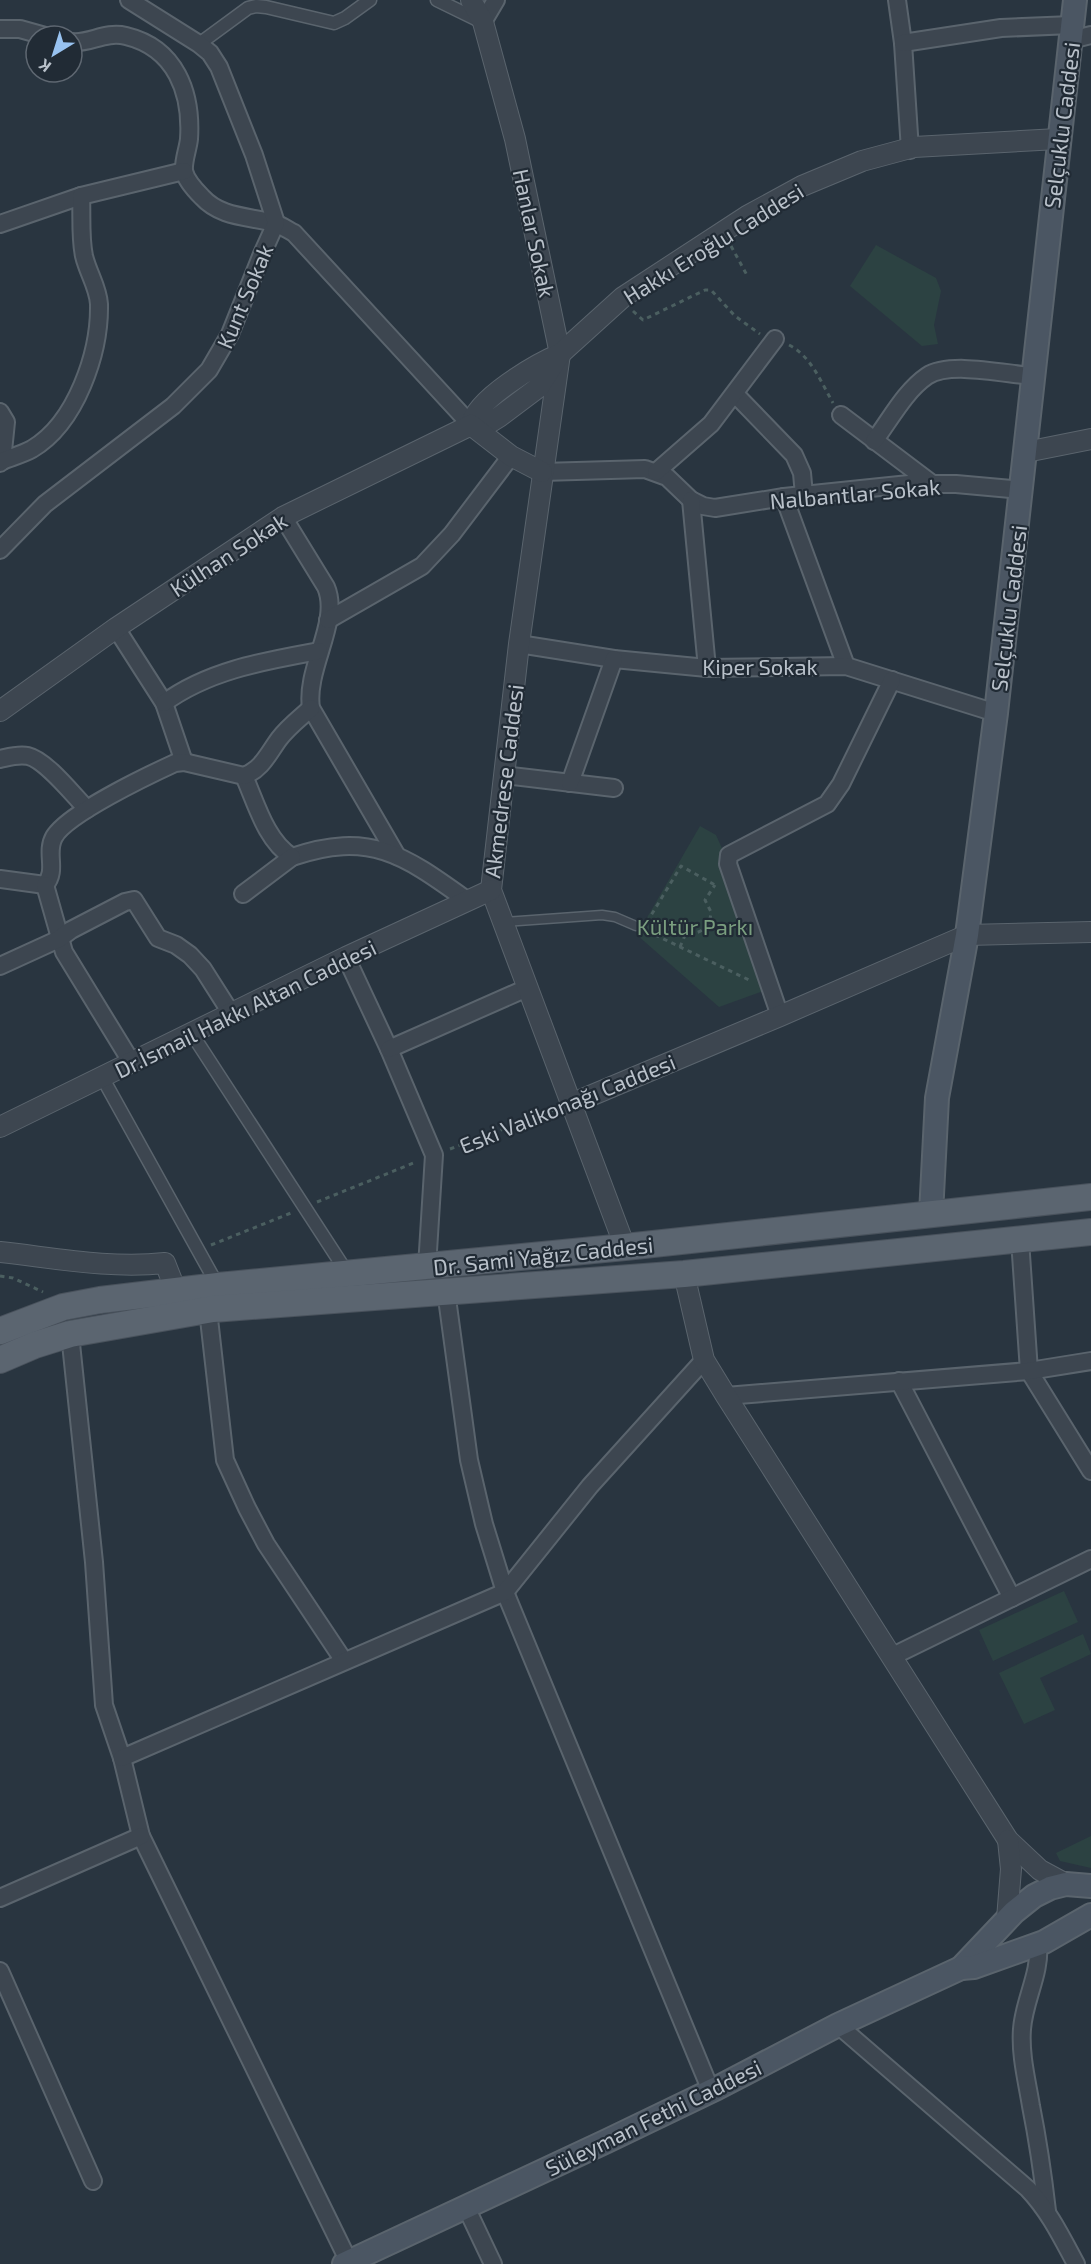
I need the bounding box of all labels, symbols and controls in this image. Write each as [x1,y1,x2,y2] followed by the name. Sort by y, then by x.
[24,24,84,84] north arrow
[1038,40,1086,210] street label: Selçuklu Caddesi
[34,55,54,77] text: K
[509,166,561,300] street label: Hanlar Sokak
[618,177,808,309] street label: Hakkı Eroğlu Caddesi
[210,240,278,352] street label: Kunt Sokak
[769,473,941,513] street label: Nalbantlar Sokak
[165,507,291,601] street label: Külhan Sokak
[985,523,1033,693] street label: Selçuklu Caddesi
[702,653,818,679] street label: Kiper Sokak
[478,683,528,879] street label: Akmedrese Caddesi
[637,913,753,939] park label: Kültür Parkı
[110,933,380,1083] street label: Dr.İsmail Hakkı Altan Caddesi
[455,1048,679,1158] street label: Eski Valikonağı Caddesi
[432,1231,654,1279] street label: Dr. Sami Yağız Caddesi
[541,2053,765,2181] street label: Süleyman Fethi Caddesi

